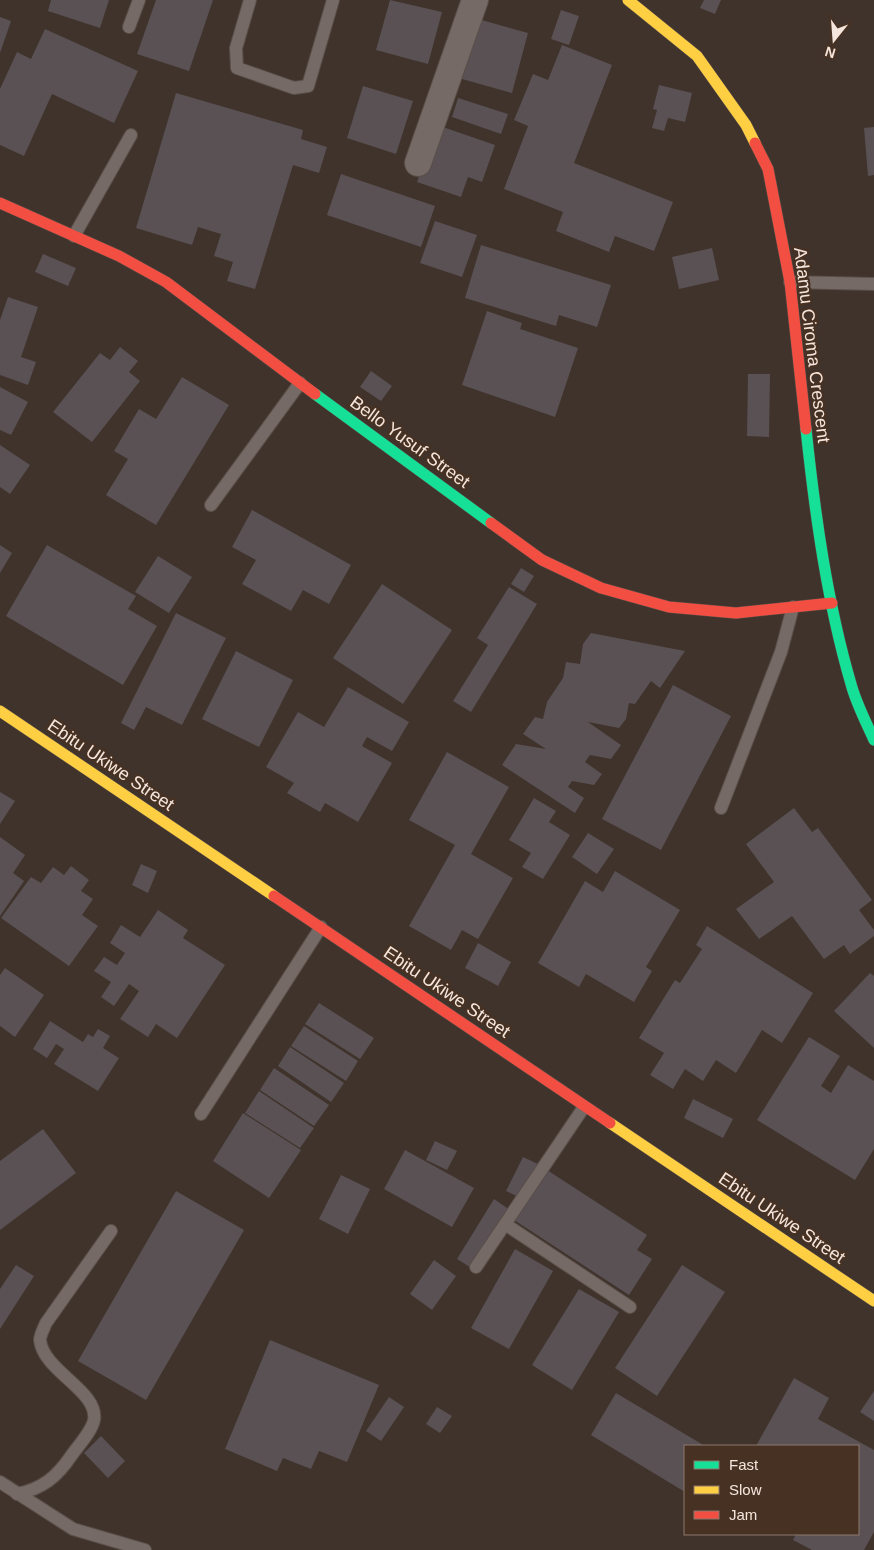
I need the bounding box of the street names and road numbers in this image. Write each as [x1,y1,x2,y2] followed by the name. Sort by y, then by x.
[790,246,834,444] street label: Adamu Ciroma Crescent
[346,392,474,492] street label: Bello Yusuf Street
[44,715,178,815] street label: Ebitu Ukiwe Street
[380,942,514,1042] street label: Ebitu Ukiwe Street
[715,1168,849,1268] street label: Ebitu Ukiwe Street

